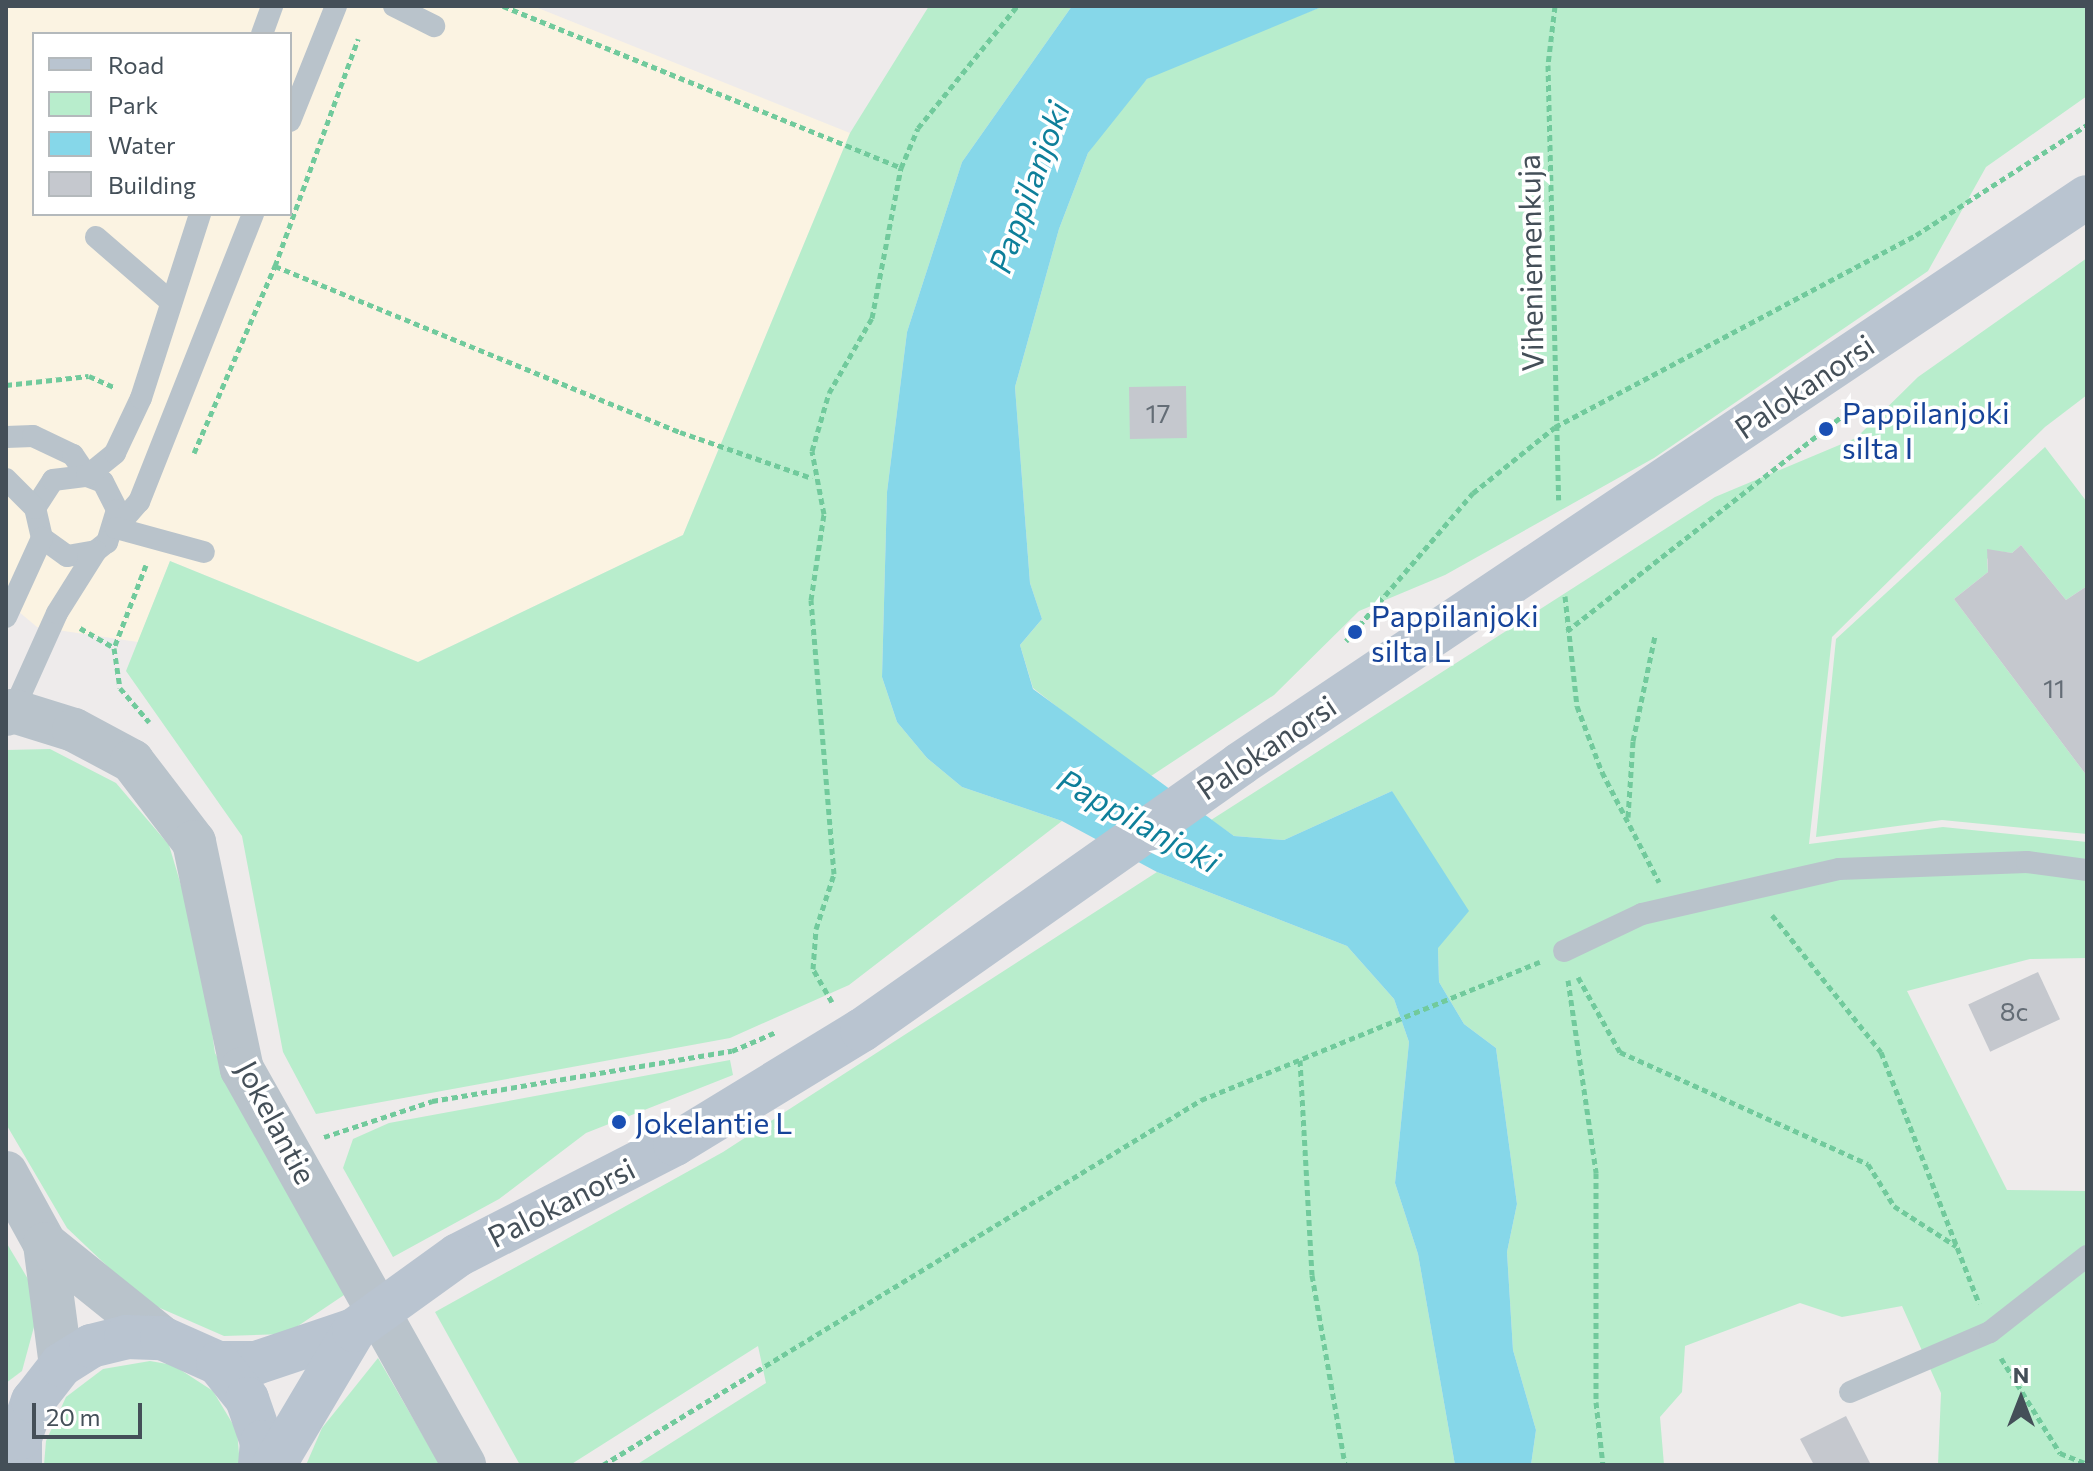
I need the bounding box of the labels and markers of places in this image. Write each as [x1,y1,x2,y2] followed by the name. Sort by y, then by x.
[1842,394,2010,464] place label: Pappilanjoki silta I
[1817,420,1835,438] marker: Pappilanjoki silta I
[1371,597,1539,668] place label: Pappilanjoki silta L
[1346,623,1364,641] marker: Pappilanjoki silta L
[635,1104,792,1140] place label: Jokelantie L
[610,1113,628,1131] marker: Jokelantie L

